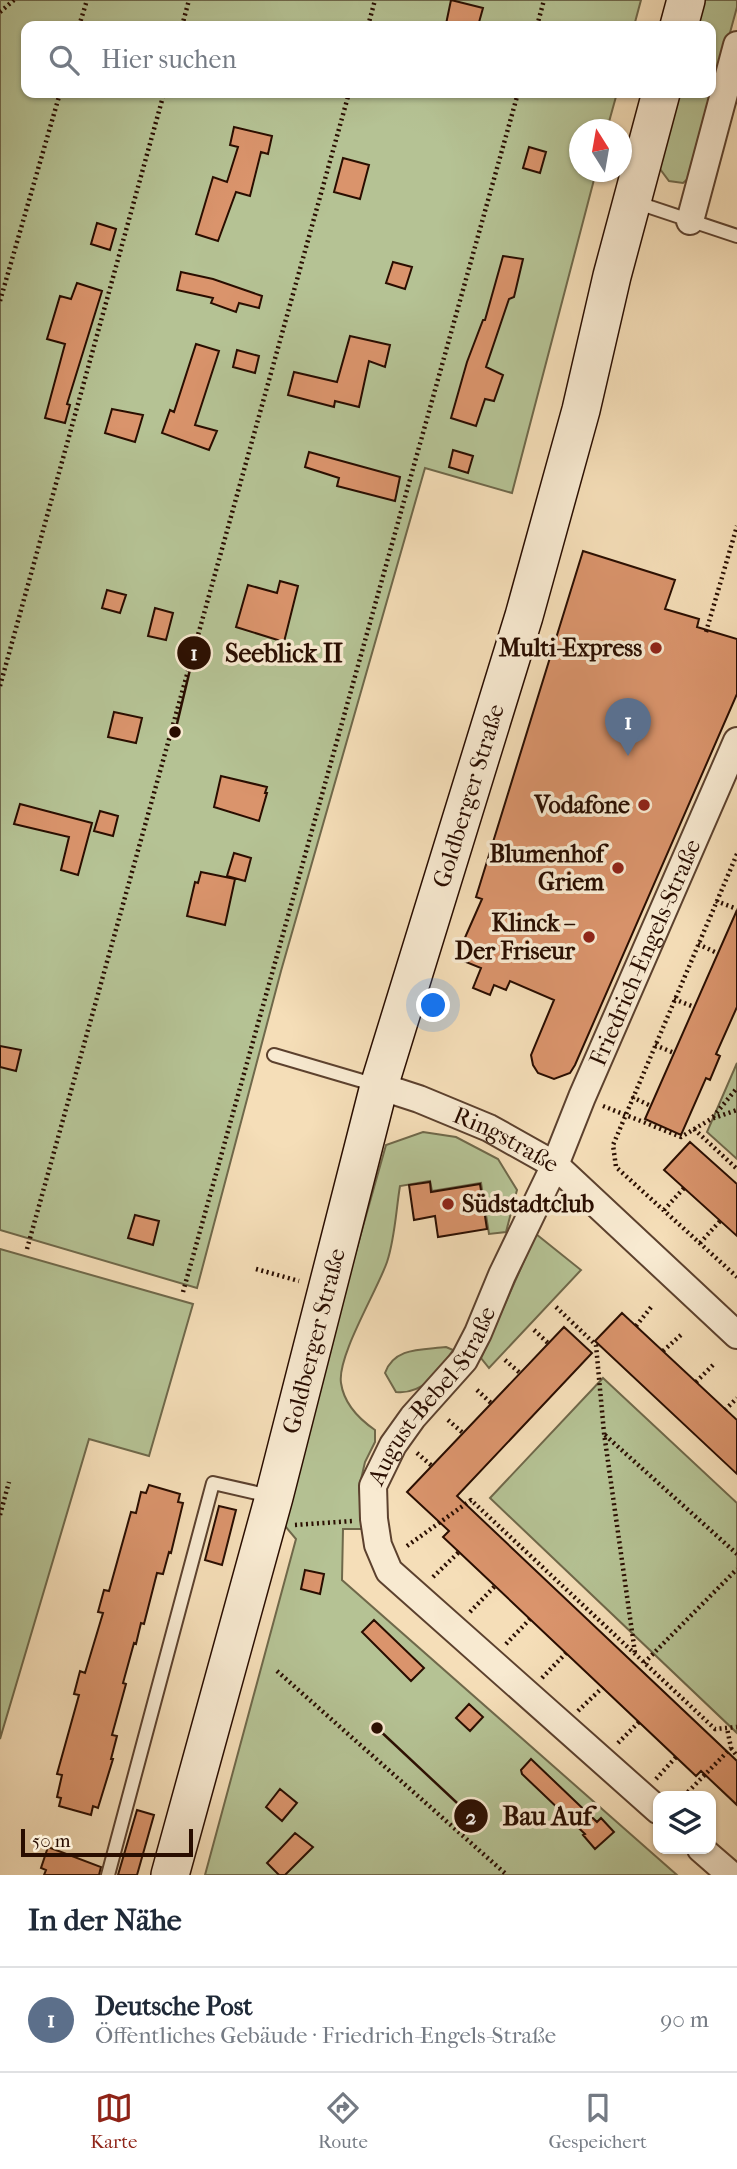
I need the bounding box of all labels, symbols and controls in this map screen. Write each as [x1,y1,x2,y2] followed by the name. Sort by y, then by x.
[21,21,716,98] search box
[45,41,83,79] icon: search
[101,44,237,75] text: Hier suchen
[569,119,632,182] north arrow
[176,629,357,676] callout: Seeblick II
[499,634,642,662] place label: Multi-Express
[225,638,343,669] text: Seeblick II
[648,640,664,656] marker: Multi-Express
[190,641,198,665] text: 1
[605,698,651,756] pin: 1
[427,700,510,891] street label: Goldberger Straße
[533,791,630,819] place label: Vodafone
[636,797,652,813] marker: Vodafone
[583,835,707,1070] street label: Friedrich-Engels-Straße
[489,840,609,896] place label: Blumenhof Griem
[610,860,626,876] marker: Blumenhof Griem
[455,909,576,965] place label: Klinck – Der Friseur
[581,929,597,945] marker: Klinck – Der Friseur
[416,988,450,1022] your location
[449,1101,564,1178] street label: Ringstraße
[462,1190,594,1218] place label: Südstadtclub
[440,1196,456,1212] marker: Südstadtclub
[277,1245,351,1437] street label: Goldberger Straße
[361,1302,501,1490] street label: August-Bebel-Straße
[653,1791,716,1854] map controls
[653,1791,716,1854] button: layers
[453,1793,605,1840] callout: Bau Auf
[502,1801,597,1832] text: Bau Auf
[466,1805,477,1829] text: 2
[21,1826,192,1858] scale bar
[32,1830,71,1852] text: 50 m
[28,1903,182,1938] text: In der Nähe
[95,1991,253,2022] text: Deutsche Post
[47,2006,55,2033] text: 1
[660,2006,709,2033] text: 90 m
[95,2022,556,2049] text: Öffentliches Gebäude · Friedrich-Engels-Straße
[90,2089,137,2153] tab: Karte
[318,2089,368,2153] tab: Route
[548,2089,647,2153] tab: Gespeichert

